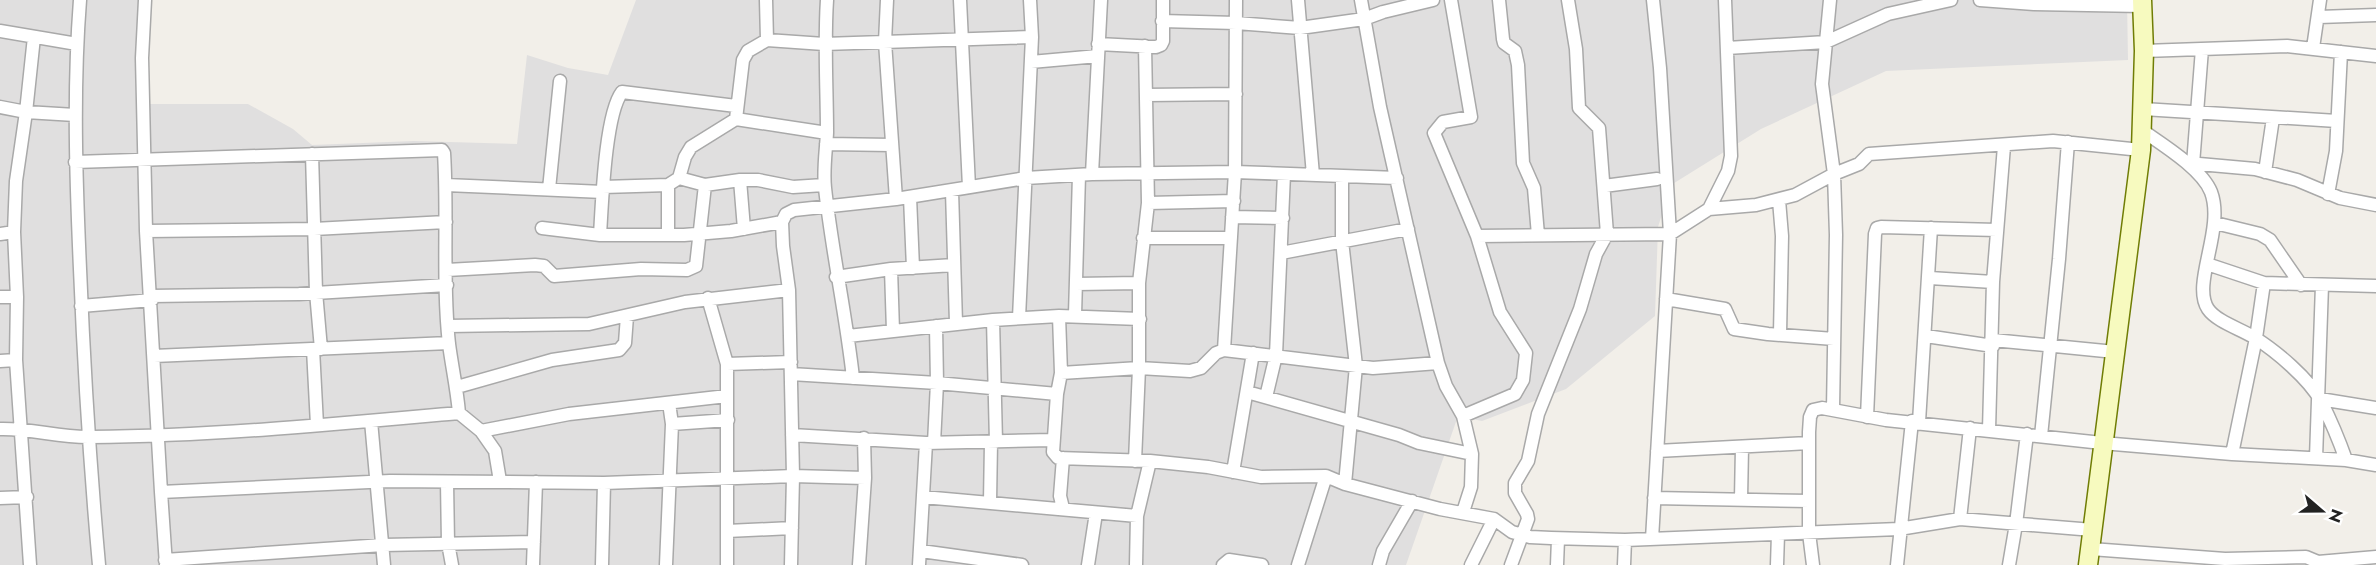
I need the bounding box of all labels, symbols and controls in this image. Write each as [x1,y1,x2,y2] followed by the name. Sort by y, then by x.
[2292,481,2352,541] north arrow
[2323,506,2349,526] text: N

